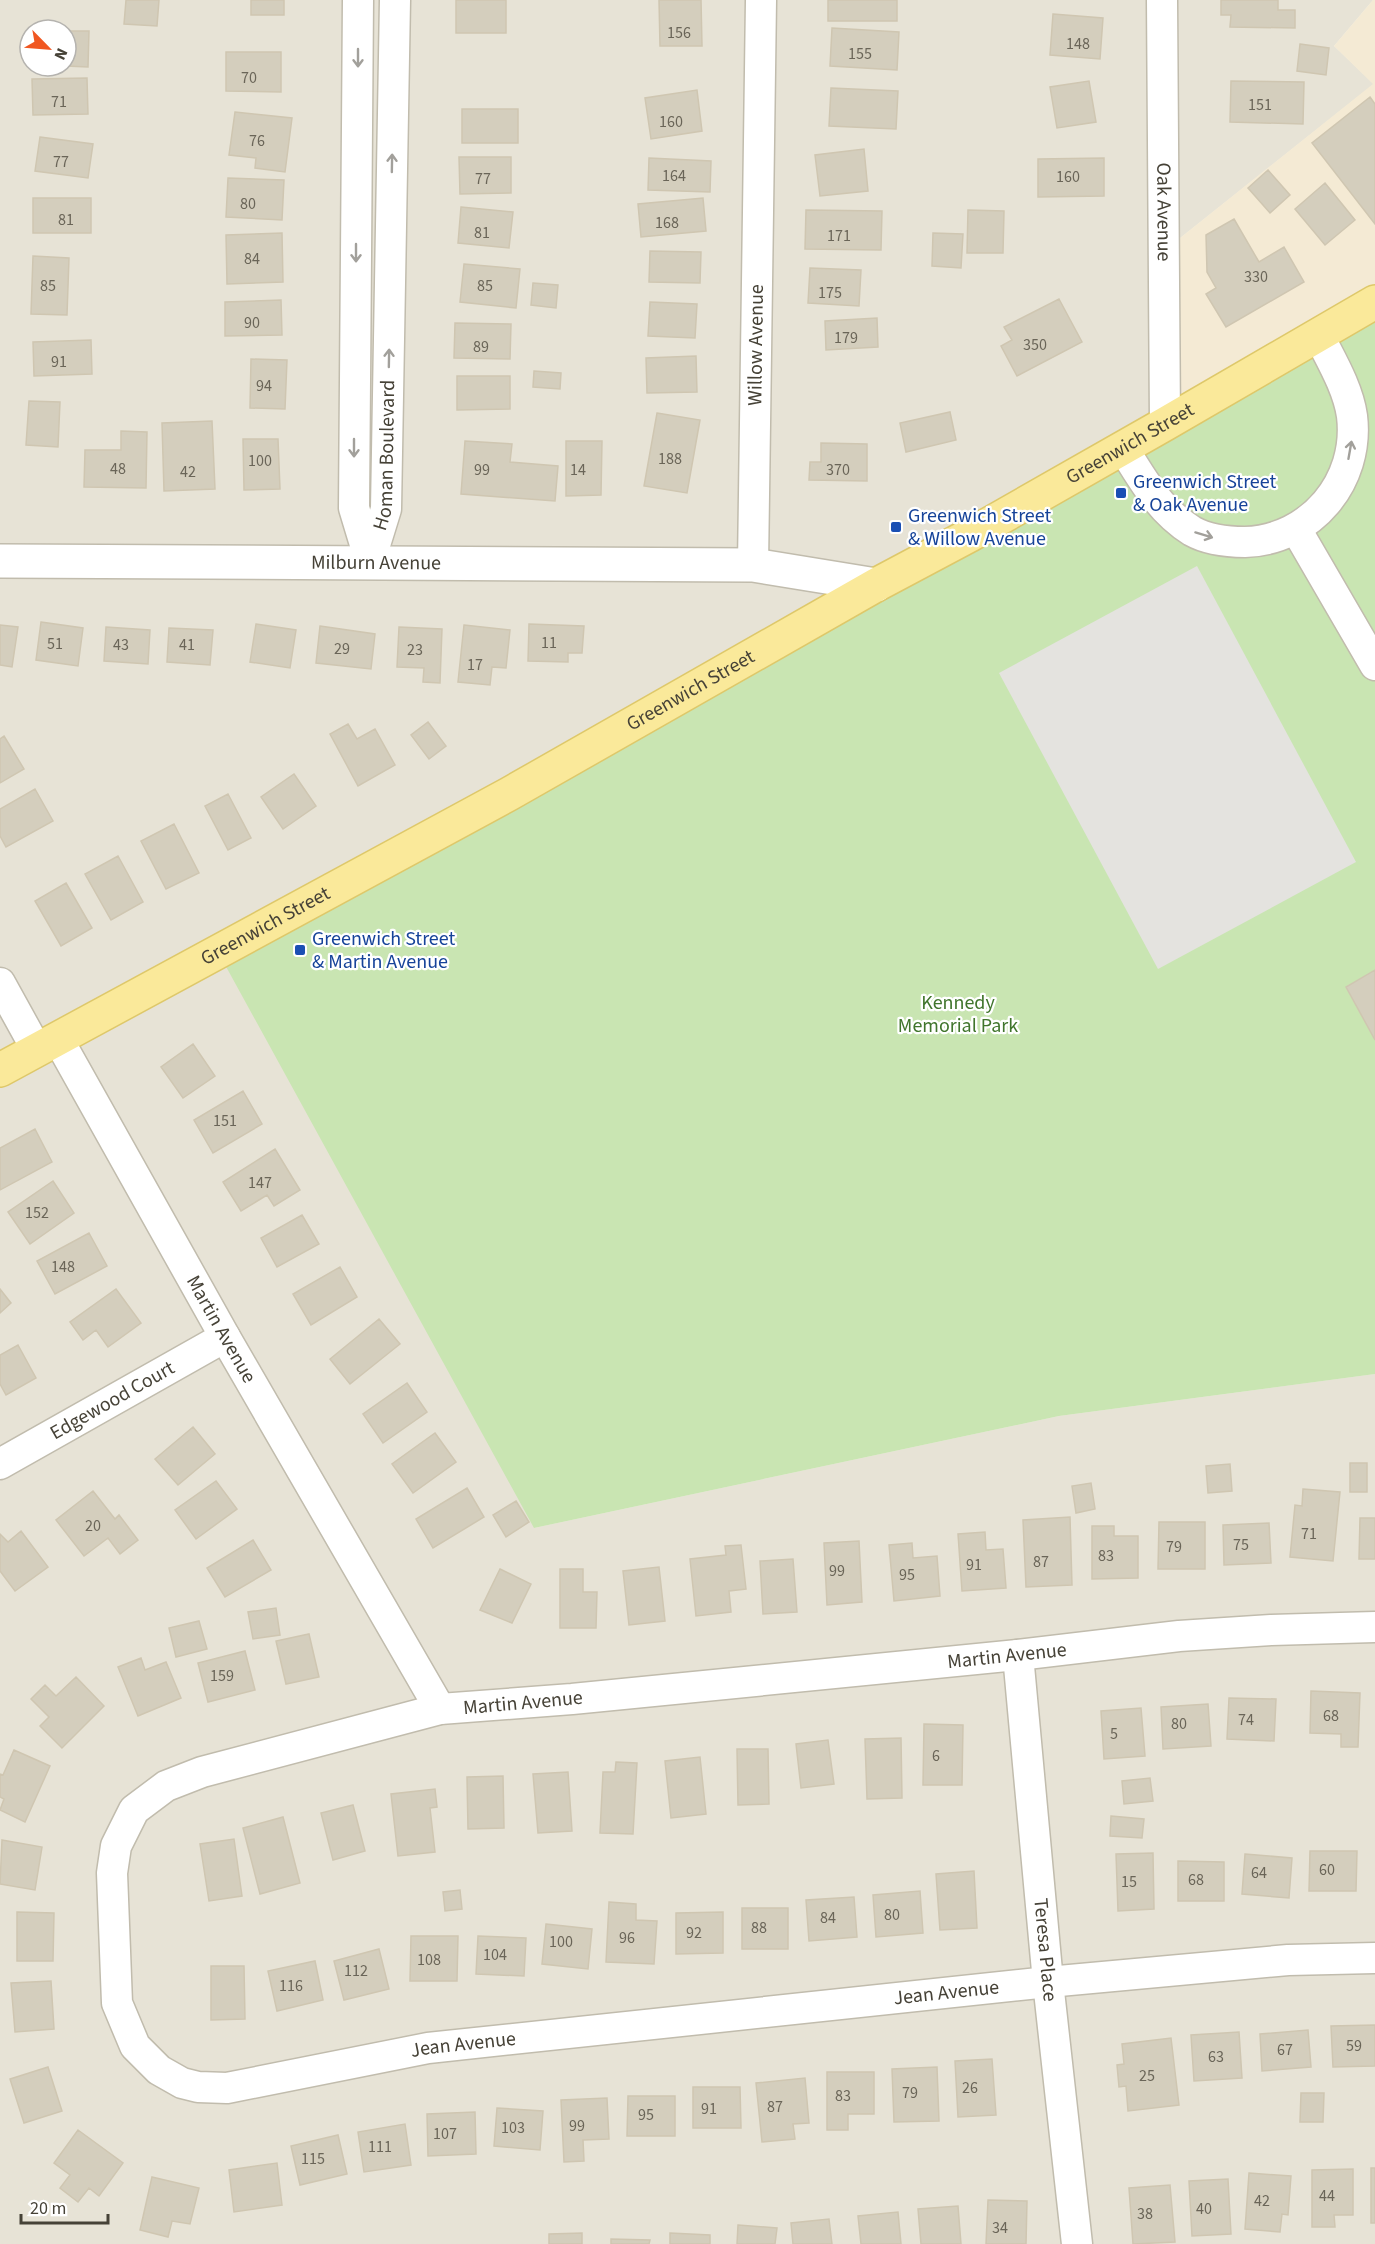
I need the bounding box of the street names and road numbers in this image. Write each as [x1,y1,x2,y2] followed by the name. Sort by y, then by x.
[1149,162,1178,262] street label: Oak Avenue
[741,284,771,406] street label: Willow Avenue
[366,380,402,534] street label: Homan Boulevard
[1061,396,1199,492] street label: Greenwich Street
[311,549,441,577] street label: Milburn Avenue
[621,643,760,738] street label: Greenwich Street
[196,879,335,973] street label: Greenwich Street
[179,1270,263,1389] street label: Martin Avenue
[45,1354,180,1447] street label: Edgewood Court
[946,1636,1068,1676] street label: Martin Avenue
[462,1684,584,1722] street label: Martin Avenue
[1026,1897,1064,2003] street label: Teresa Place
[892,1973,1001,2012] street label: Jean Avenue
[408,2025,517,2065] street label: Jean Avenue

